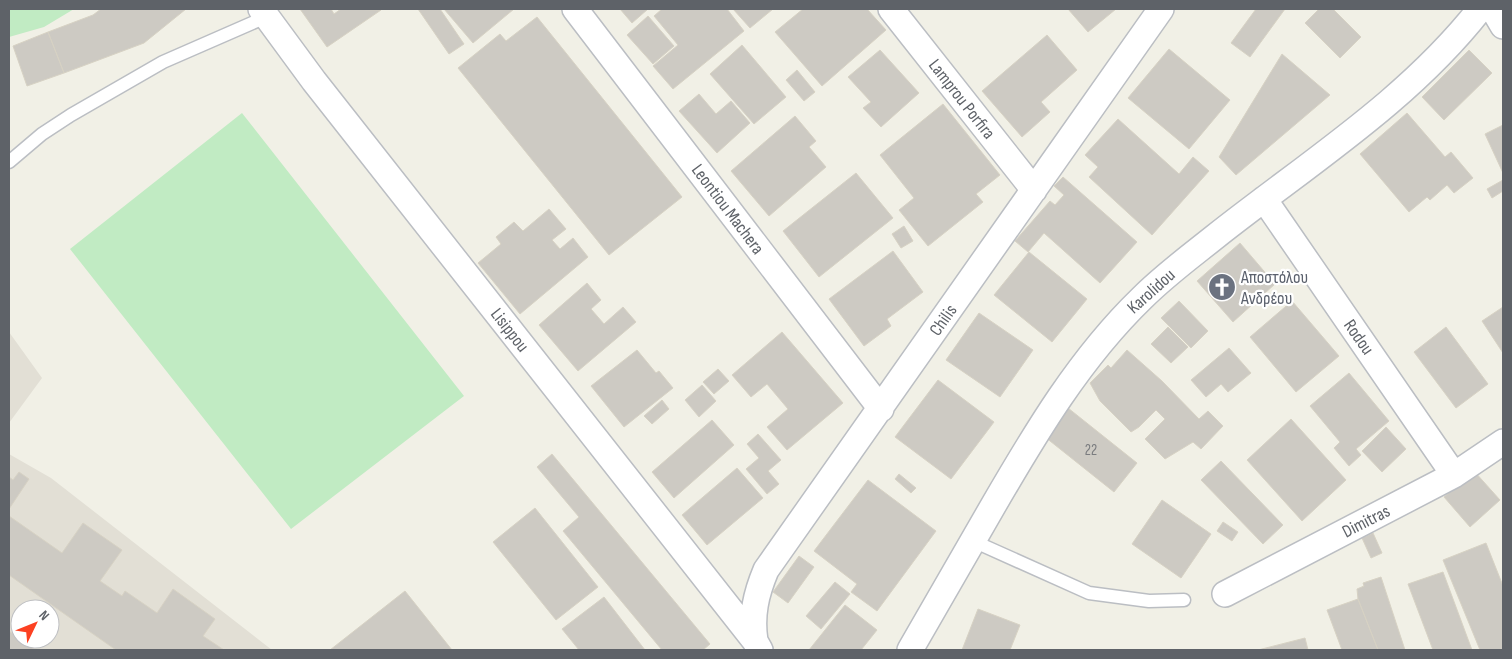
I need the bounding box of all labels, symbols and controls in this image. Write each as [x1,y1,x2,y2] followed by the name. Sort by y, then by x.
[924,55,999,143] street label: Lamprou Porfira
[687,160,768,259] street label: Leontiou Machera
[1123,265,1180,318] street label: Karolidou
[1240,267,1308,309] place label: Αποστόλου Ανδρέου
[1207,272,1237,302] church icon: Αποστόλου Ανδρέου
[925,301,962,340] street label: Chilis
[486,304,533,356] street label: Lisippou
[1339,316,1378,359] street label: Rodou
[1085,441,1097,460] house number: 22
[1339,501,1394,542] street label: Dimitras
[10,599,60,649] north arrow
[35,607,53,624] text: N

